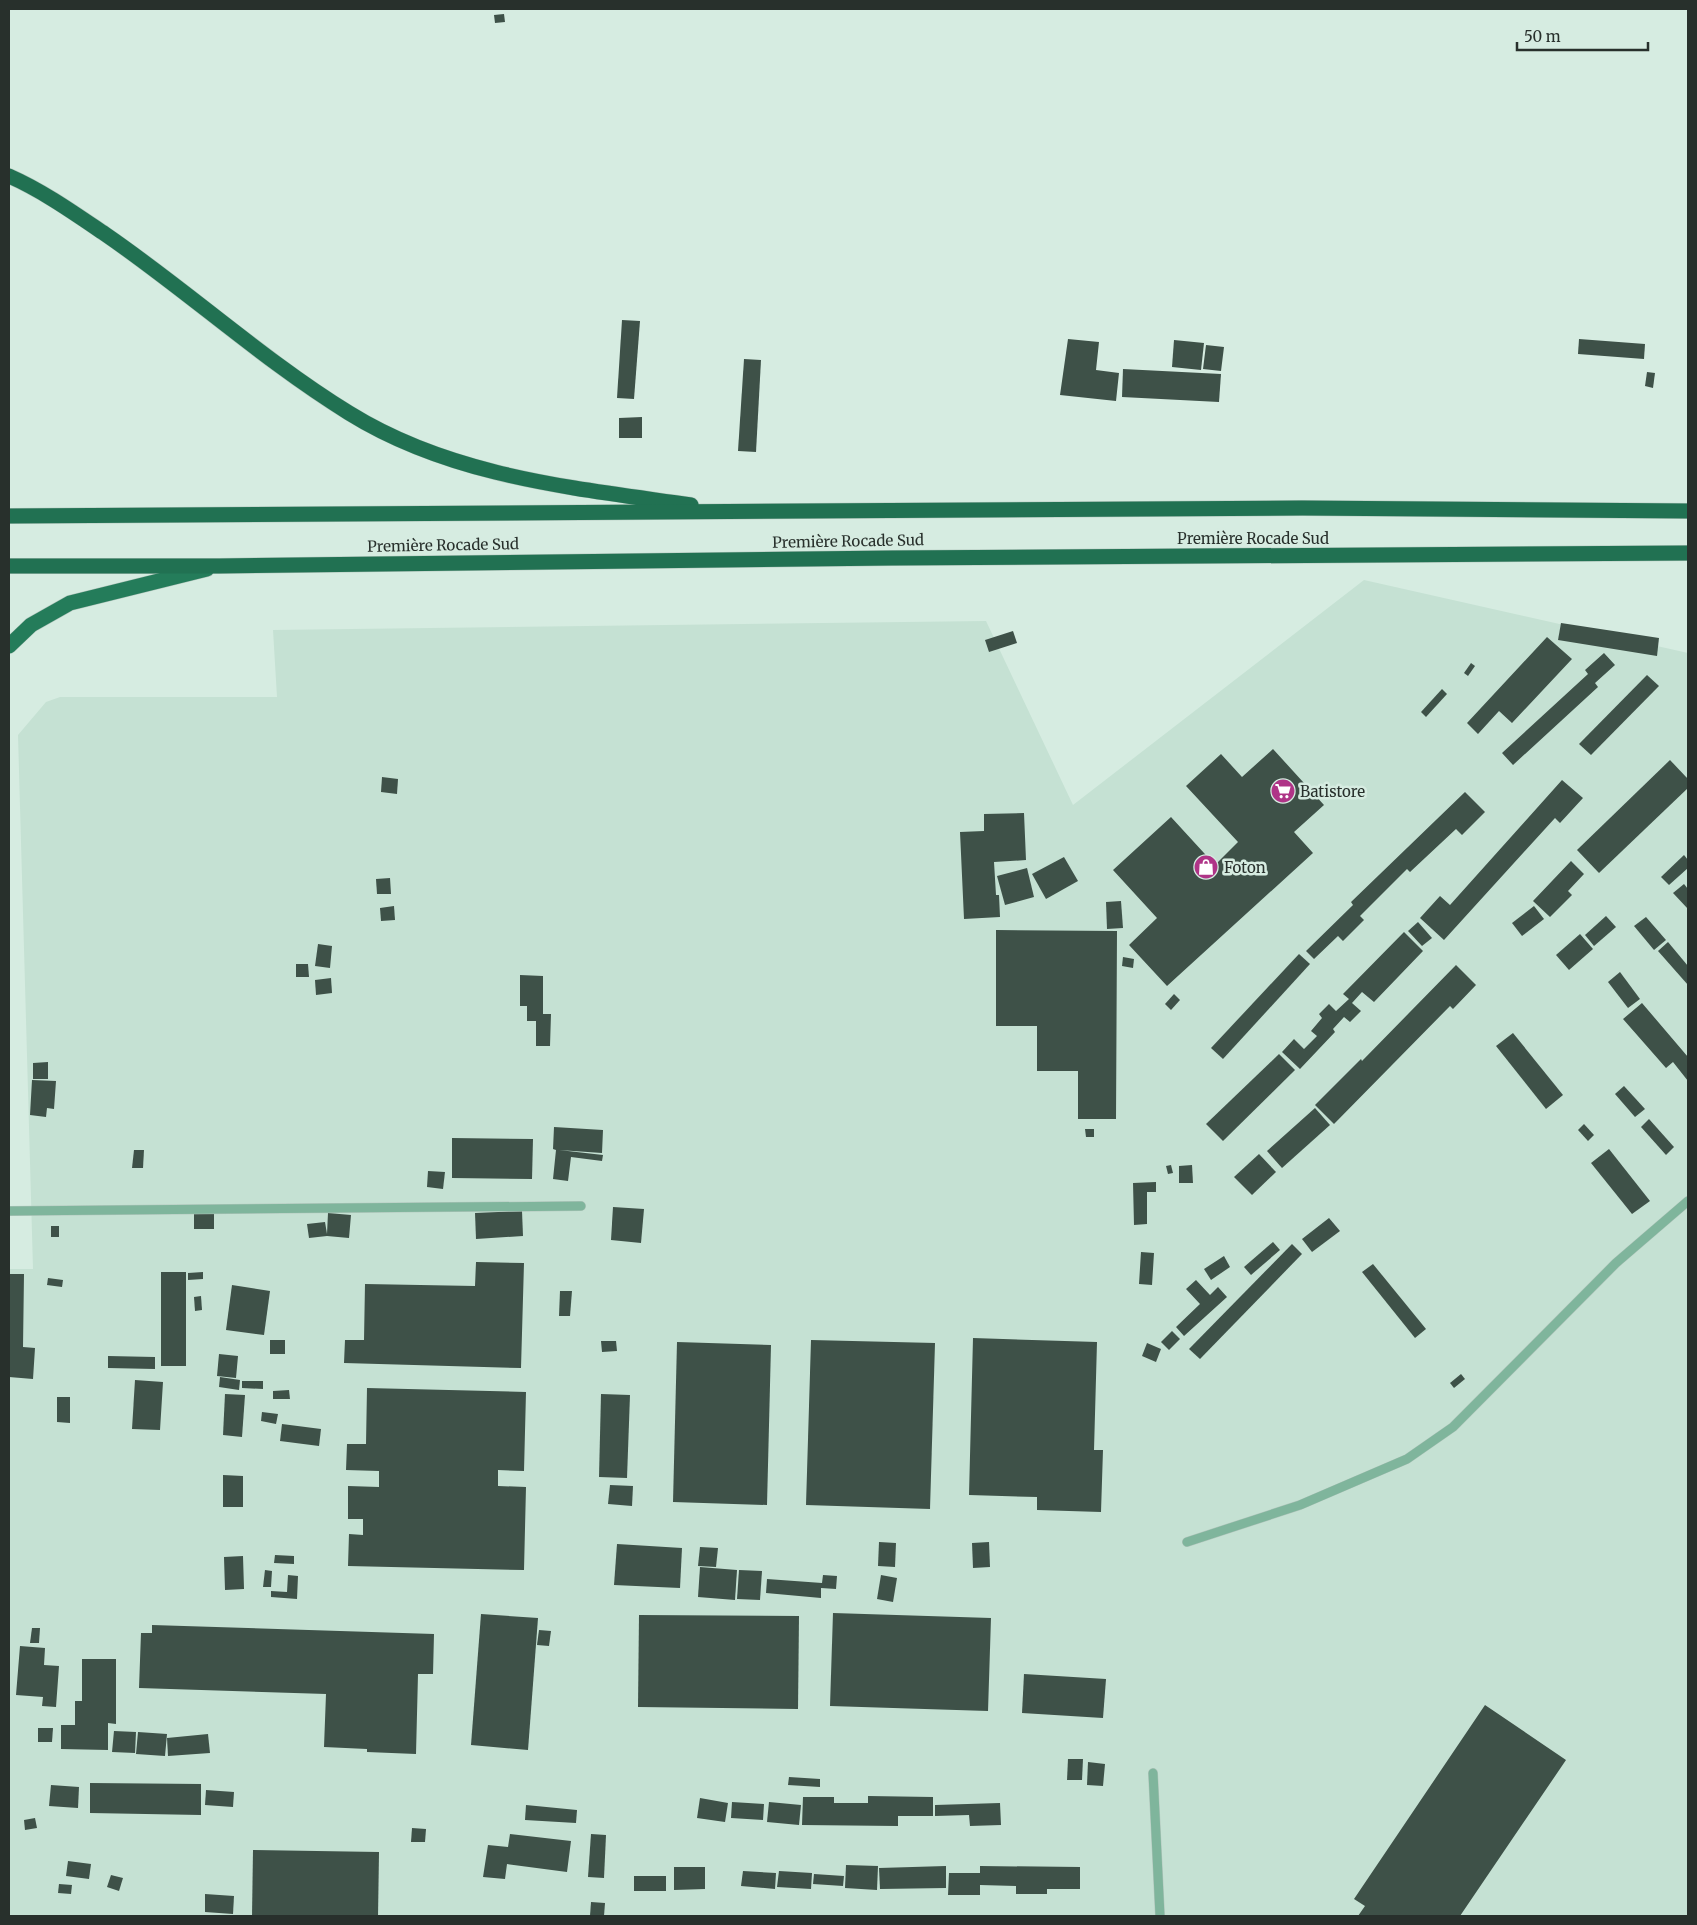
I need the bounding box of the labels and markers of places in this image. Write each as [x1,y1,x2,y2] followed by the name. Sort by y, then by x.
[1270,778,1296,804] supermarket icon: Batistore
[1300,782,1365,801] place label: Batistore
[1193,854,1219,880] shop icon: Foton
[1224,858,1266,877] place label: Foton

